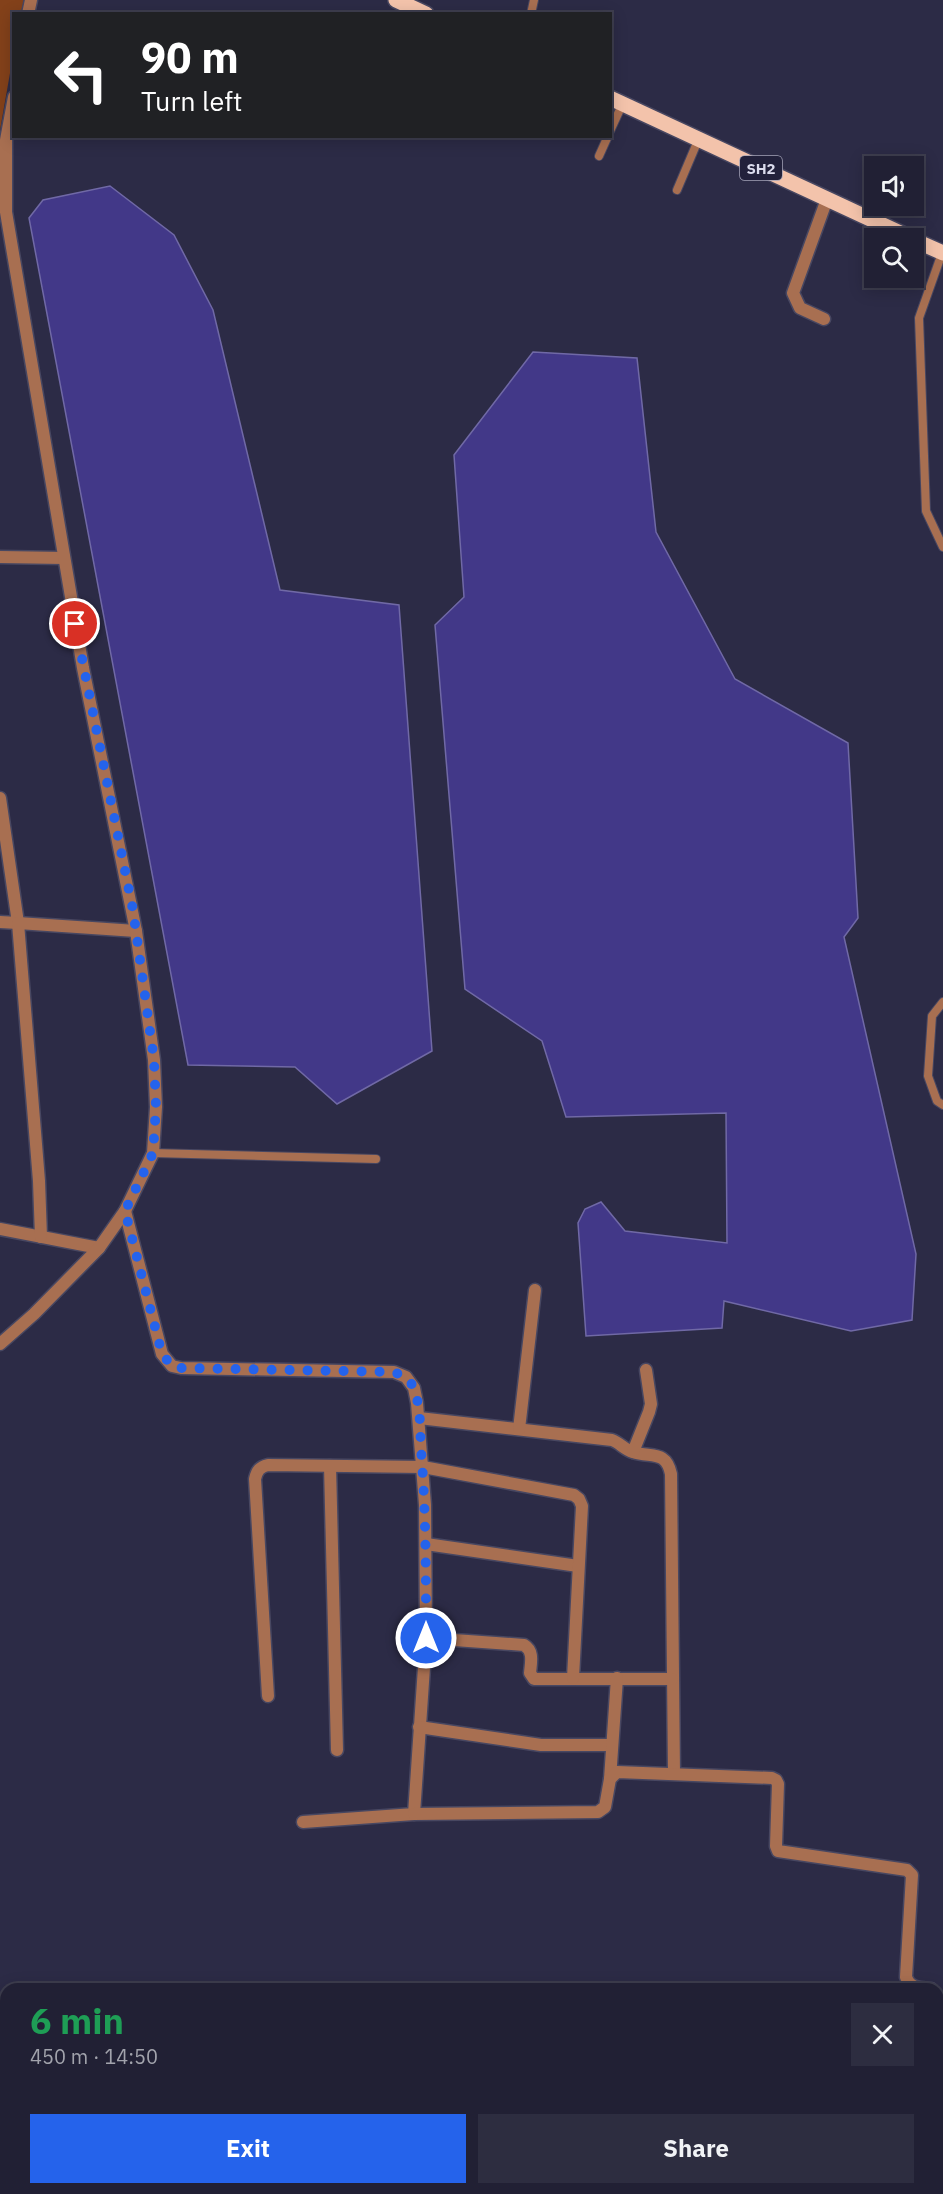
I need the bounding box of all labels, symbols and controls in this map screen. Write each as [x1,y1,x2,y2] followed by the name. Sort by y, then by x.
[141,30,239,85] text: 90 m
[42,36,120,114] icon: left
[141,83,242,118] text: Turn left
[740,156,782,180] road number: SH2
[864,156,924,288] map controls
[864,156,924,216] button: sound
[864,228,924,288] button: search
[49,598,100,649] pin
[58,607,91,640] icon: arrive
[394,1606,458,1670] position arrow
[30,1997,124,2044] text: 6 min
[851,2003,914,2066] button: close
[30,2043,158,2070] text: 450 m · 14:50
[30,2114,466,2183] button: Exit
[478,2114,914,2183] button: Share

